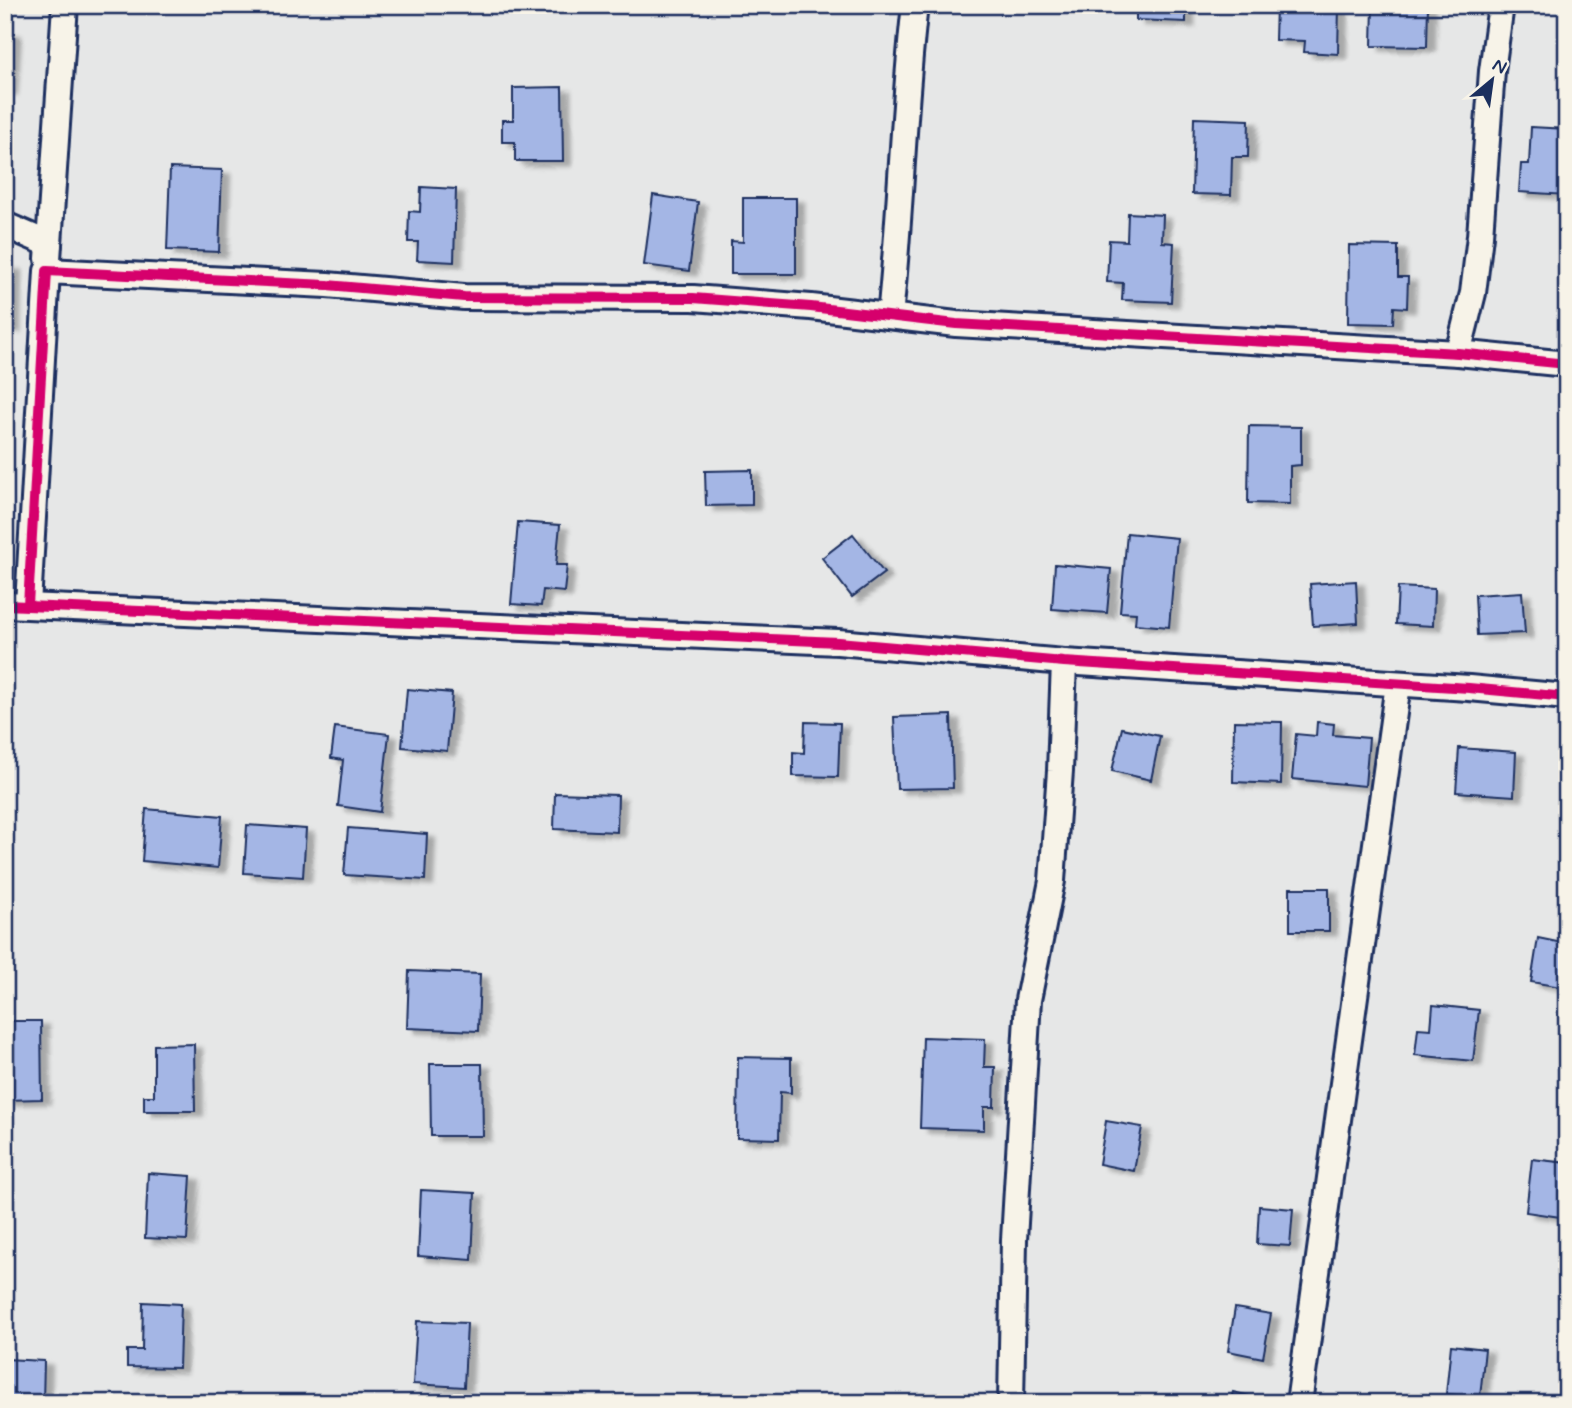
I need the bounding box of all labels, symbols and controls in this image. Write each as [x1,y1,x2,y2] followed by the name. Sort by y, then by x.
[1456,46,1526,116] north arrow
[1488,52,1511,80] text: N

